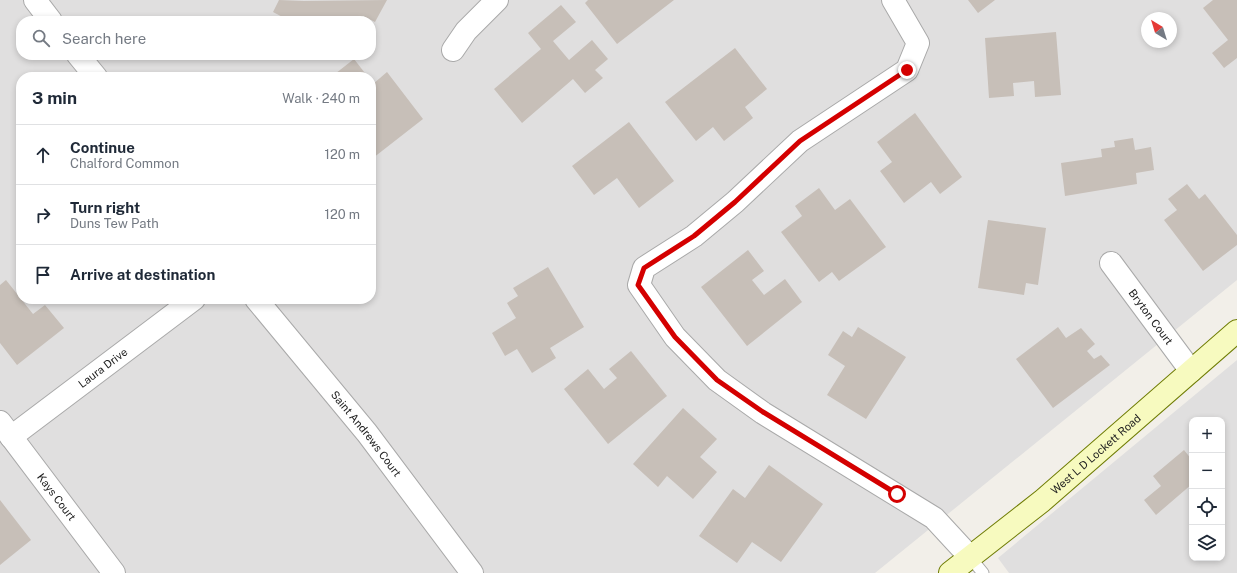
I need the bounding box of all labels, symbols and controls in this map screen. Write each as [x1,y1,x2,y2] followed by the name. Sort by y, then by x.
[1141,12,1177,48] north arrow
[16,16,376,60] search box
[30,27,52,49] icon: search
[62,30,146,47] text: Search here
[898,61,916,79] route end
[32,88,77,108] text: 3 min
[282,91,360,106] text: Walk · 240 m
[70,139,135,156] text: Continue
[32,144,54,166] icon: ahead
[325,147,360,162] text: 120 m
[70,156,179,171] text: Chalford Common
[70,199,140,216] text: Turn right
[32,204,54,226] icon: right
[325,207,360,222] text: 120 m
[70,216,159,231] text: Duns Tew Path
[32,264,54,286] icon: arrive
[70,266,215,283] text: Arrive at destination
[1126,287,1175,347] street label: Bryton Court
[76,346,130,390] street label: Laura Drive
[329,388,404,479] street label: Saint Andrews Court
[1048,412,1143,497] street label: West L D Lockett Road
[1189,417,1225,561] map controls
[1189,417,1225,453] button: +
[1189,453,1225,489] button: −
[35,471,78,523] street label: Kays Court
[888,485,906,503] route start
[1189,489,1225,525] button: locate
[1189,525,1225,561] button: layers

